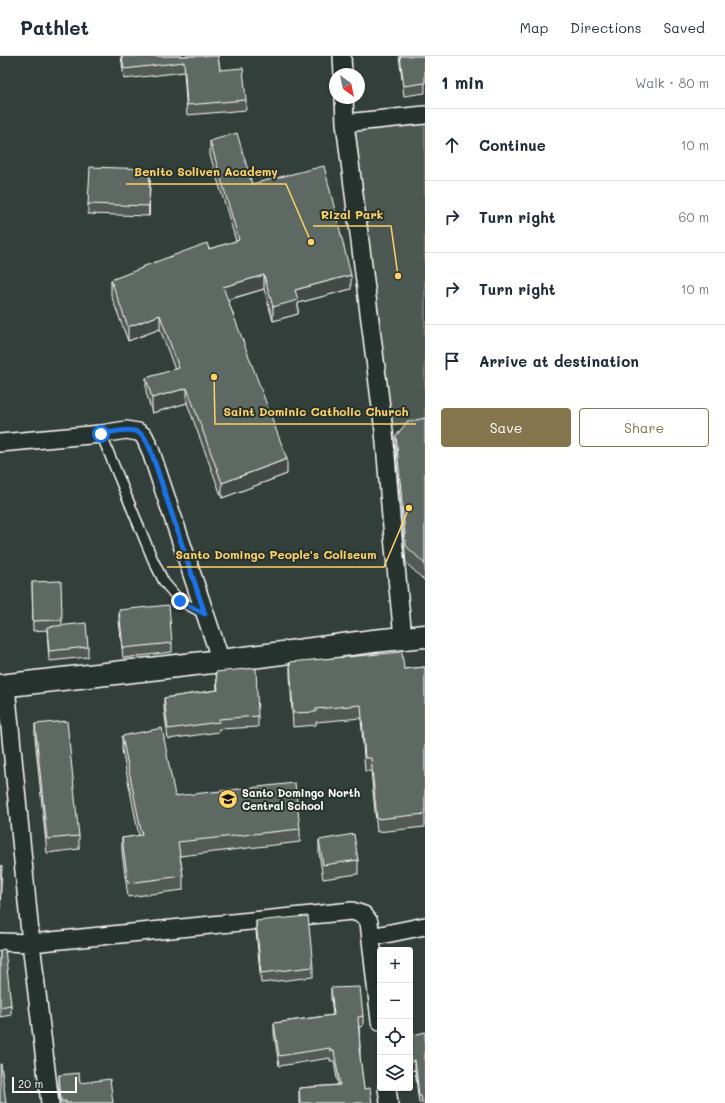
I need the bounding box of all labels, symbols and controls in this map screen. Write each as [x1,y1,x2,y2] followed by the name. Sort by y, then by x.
[20,15,89,40] text: Pathlet
[520,18,548,37] text: Map
[570,18,641,37] text: Directions
[663,18,705,37] text: Saved
[329,68,365,104] north arrow
[441,71,484,93] text: 1 min
[635,74,709,91] text: Walk · 80 m
[441,134,463,156] icon: ahead
[479,135,546,155] text: Continue
[681,136,709,153] text: 10 m
[126,160,286,184] callout: Benito Soliven Academy
[134,163,278,179] text: Benito Soliven Academy
[313,202,391,226] callout: Rizal Park
[321,206,383,222] text: Rizal Park
[441,206,463,228] icon: right
[479,207,556,227] text: Turn right
[679,208,709,225] text: 60 m
[441,278,463,300] icon: right
[479,279,556,299] text: Turn right
[681,280,709,297] text: 10 m
[441,350,463,372] icon: arrive
[479,351,639,371] text: Arrive at destination
[215,400,416,424] callout: Saint Dominic Catholic Church
[223,403,409,419] text: Saint Dominic Catholic Church
[441,408,571,447] button: Save
[579,408,709,447] button: Share
[92,425,110,443] route start
[167,543,384,567] callout: Santo Domingo People's Coliseum
[175,546,377,562] text: Santo Domingo People's Coliseum
[171,592,189,610] route end
[242,785,360,813] place label: Santo Domingo North Central School
[217,788,239,810] school or university icon: Santo Domingo North Central School
[377,947,413,1091] map controls
[377,947,413,983] button: +
[377,983,413,1019] button: −
[377,1019,413,1055] button: locate
[377,1055,413,1091] button: layers
[12,1075,77,1094] scale bar
[18,1076,43,1091] text: 20 m

